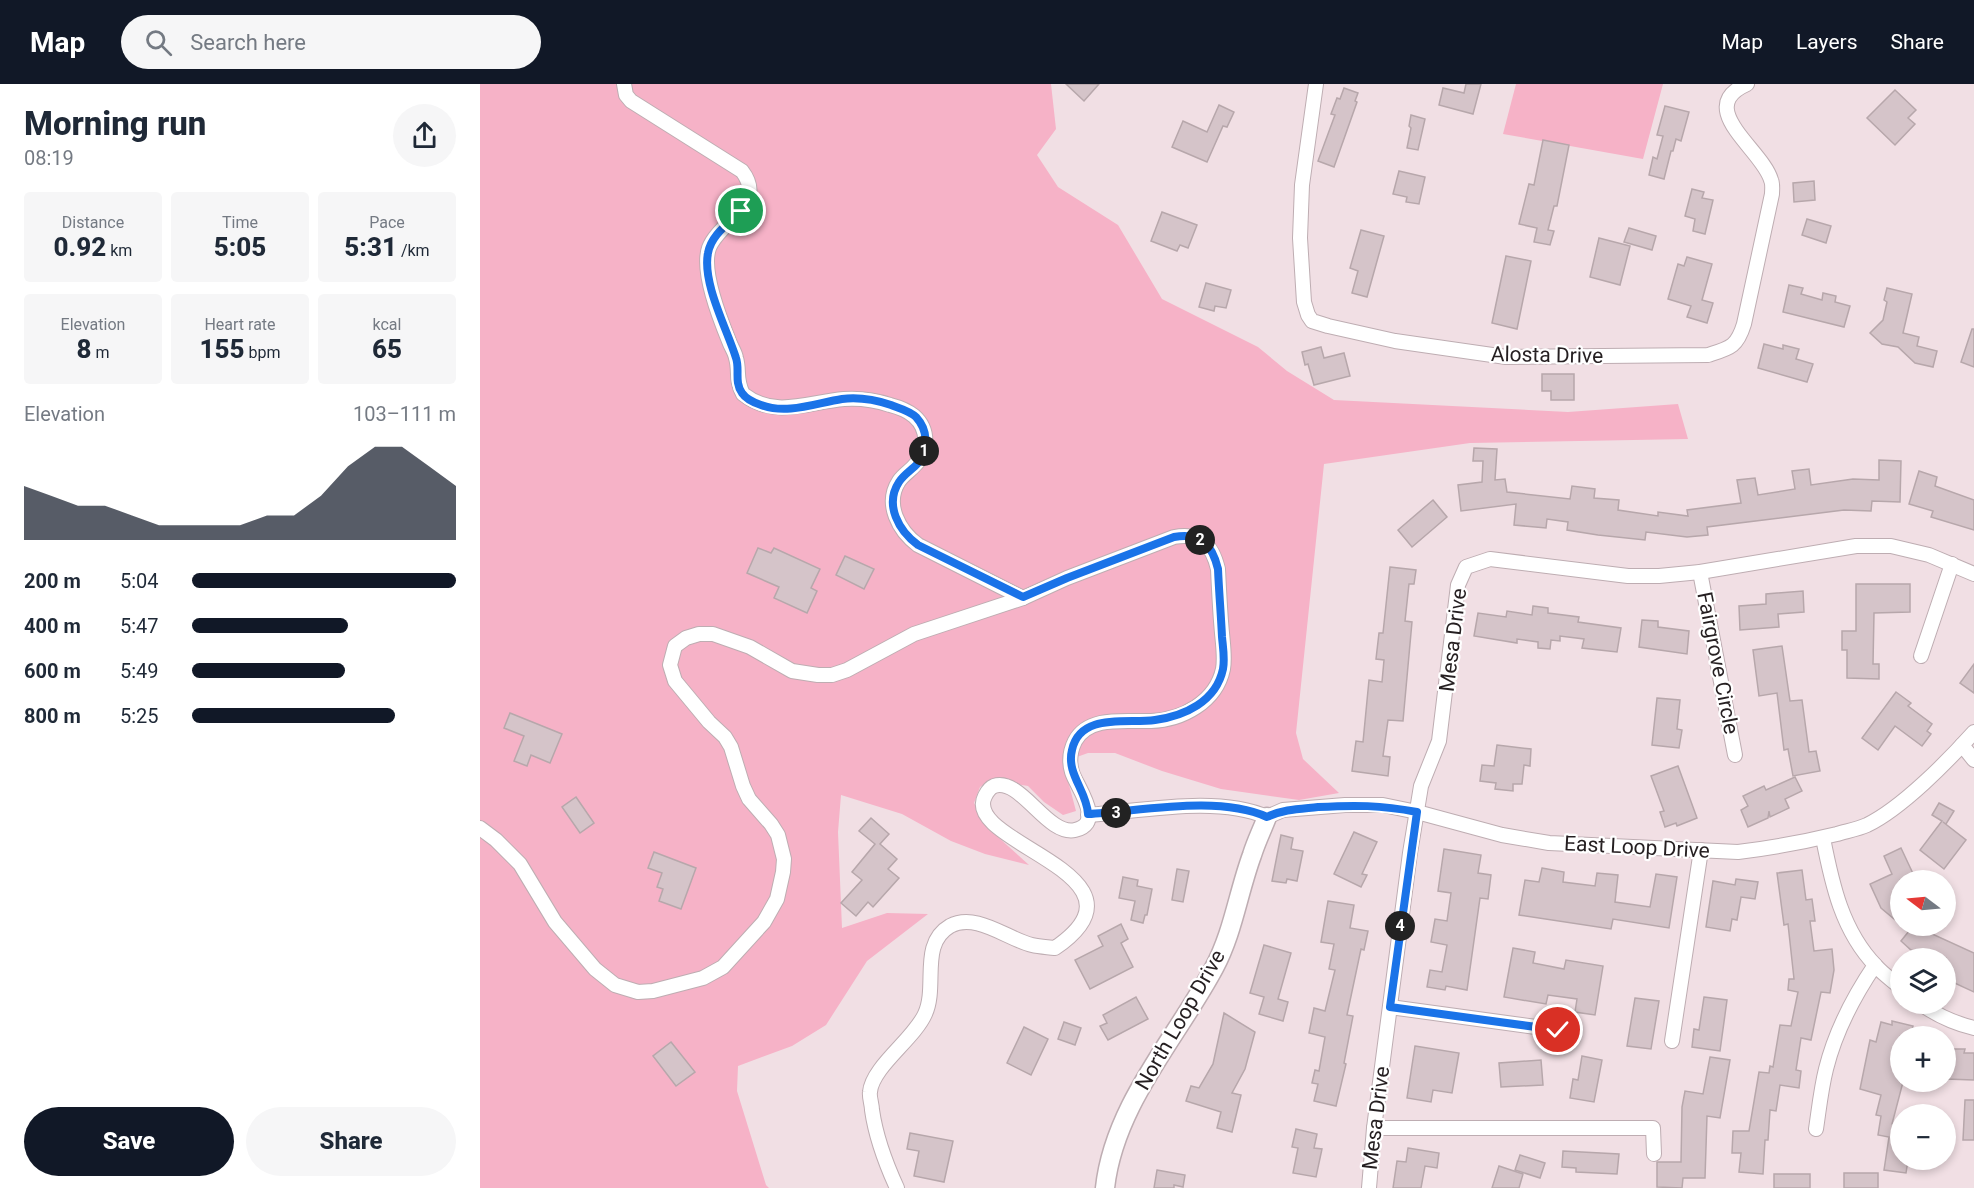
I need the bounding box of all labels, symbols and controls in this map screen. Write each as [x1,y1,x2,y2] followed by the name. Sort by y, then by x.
[121,15,541,69] search box
[30,26,85,59] text: Map
[142,26,175,59] icon: search
[190,30,306,55] text: Search here
[1721,30,1763,54] text: Map
[1796,30,1857,54] text: Layers
[1890,30,1944,54] text: Share
[24,104,206,143] text: Morning run
[393,104,456,167] button: share
[24,146,74,170] text: 08:19
[715,185,766,236] pin
[724,194,757,227] icon: arrive
[62,213,124,232] text: Distance
[222,213,258,232] text: Time
[369,213,405,232] text: Pace
[54,232,106,262] text: 0.92
[214,232,266,262] text: 5:05
[344,232,397,262] text: 5:31
[106,241,132,260] text: km
[397,241,430,260] text: /km
[61,315,125,334] text: Elevation
[204,315,276,334] text: Heart rate
[373,315,401,334] text: kcal
[77,334,92,364] text: 8
[200,334,245,364] text: 155
[372,334,402,364] text: 65
[1491,342,1603,368] street label: Alosta Drive
[92,343,110,362] text: m
[245,343,280,362] text: bpm
[24,402,105,426] text: Elevation
[353,402,456,426] text: 103–111 m
[909,436,939,466] pin: 1
[919,441,929,460] text: 1
[1185,525,1215,555] pin: 2
[1195,530,1205,549] text: 2
[24,569,81,593] text: 200 m
[120,569,159,593] text: 5:04
[1435,587,1471,693] street label: Mesa Drive
[1692,590,1744,736] street label: Fairgrove Circle
[24,614,81,638] text: 400 m
[120,614,159,638] text: 5:47
[24,659,81,683] text: 600 m
[120,659,159,683] text: 5:49
[24,704,81,728] text: 800 m
[120,704,159,728] text: 5:25
[1101,798,1131,828] pin: 3
[1111,803,1121,822] text: 3
[1564,831,1710,863] street label: East Loop Drive
[1890,870,1956,936] north arrow
[1890,870,1956,1170] map controls
[1385,911,1415,941] pin: 4
[1395,916,1405,935] text: 4
[1130,946,1230,1094] street label: North Loop Drive
[1890,948,1956,1014] button: layers
[1532,1004,1583,1055] pin
[1541,1013,1574,1046] icon: check
[1890,1026,1956,1092] button: +
[1358,1065,1394,1171] street label: Mesa Drive
[1890,1104,1956,1170] button: −
[24,1107,234,1176] button: Save
[246,1107,456,1176] button: Share

